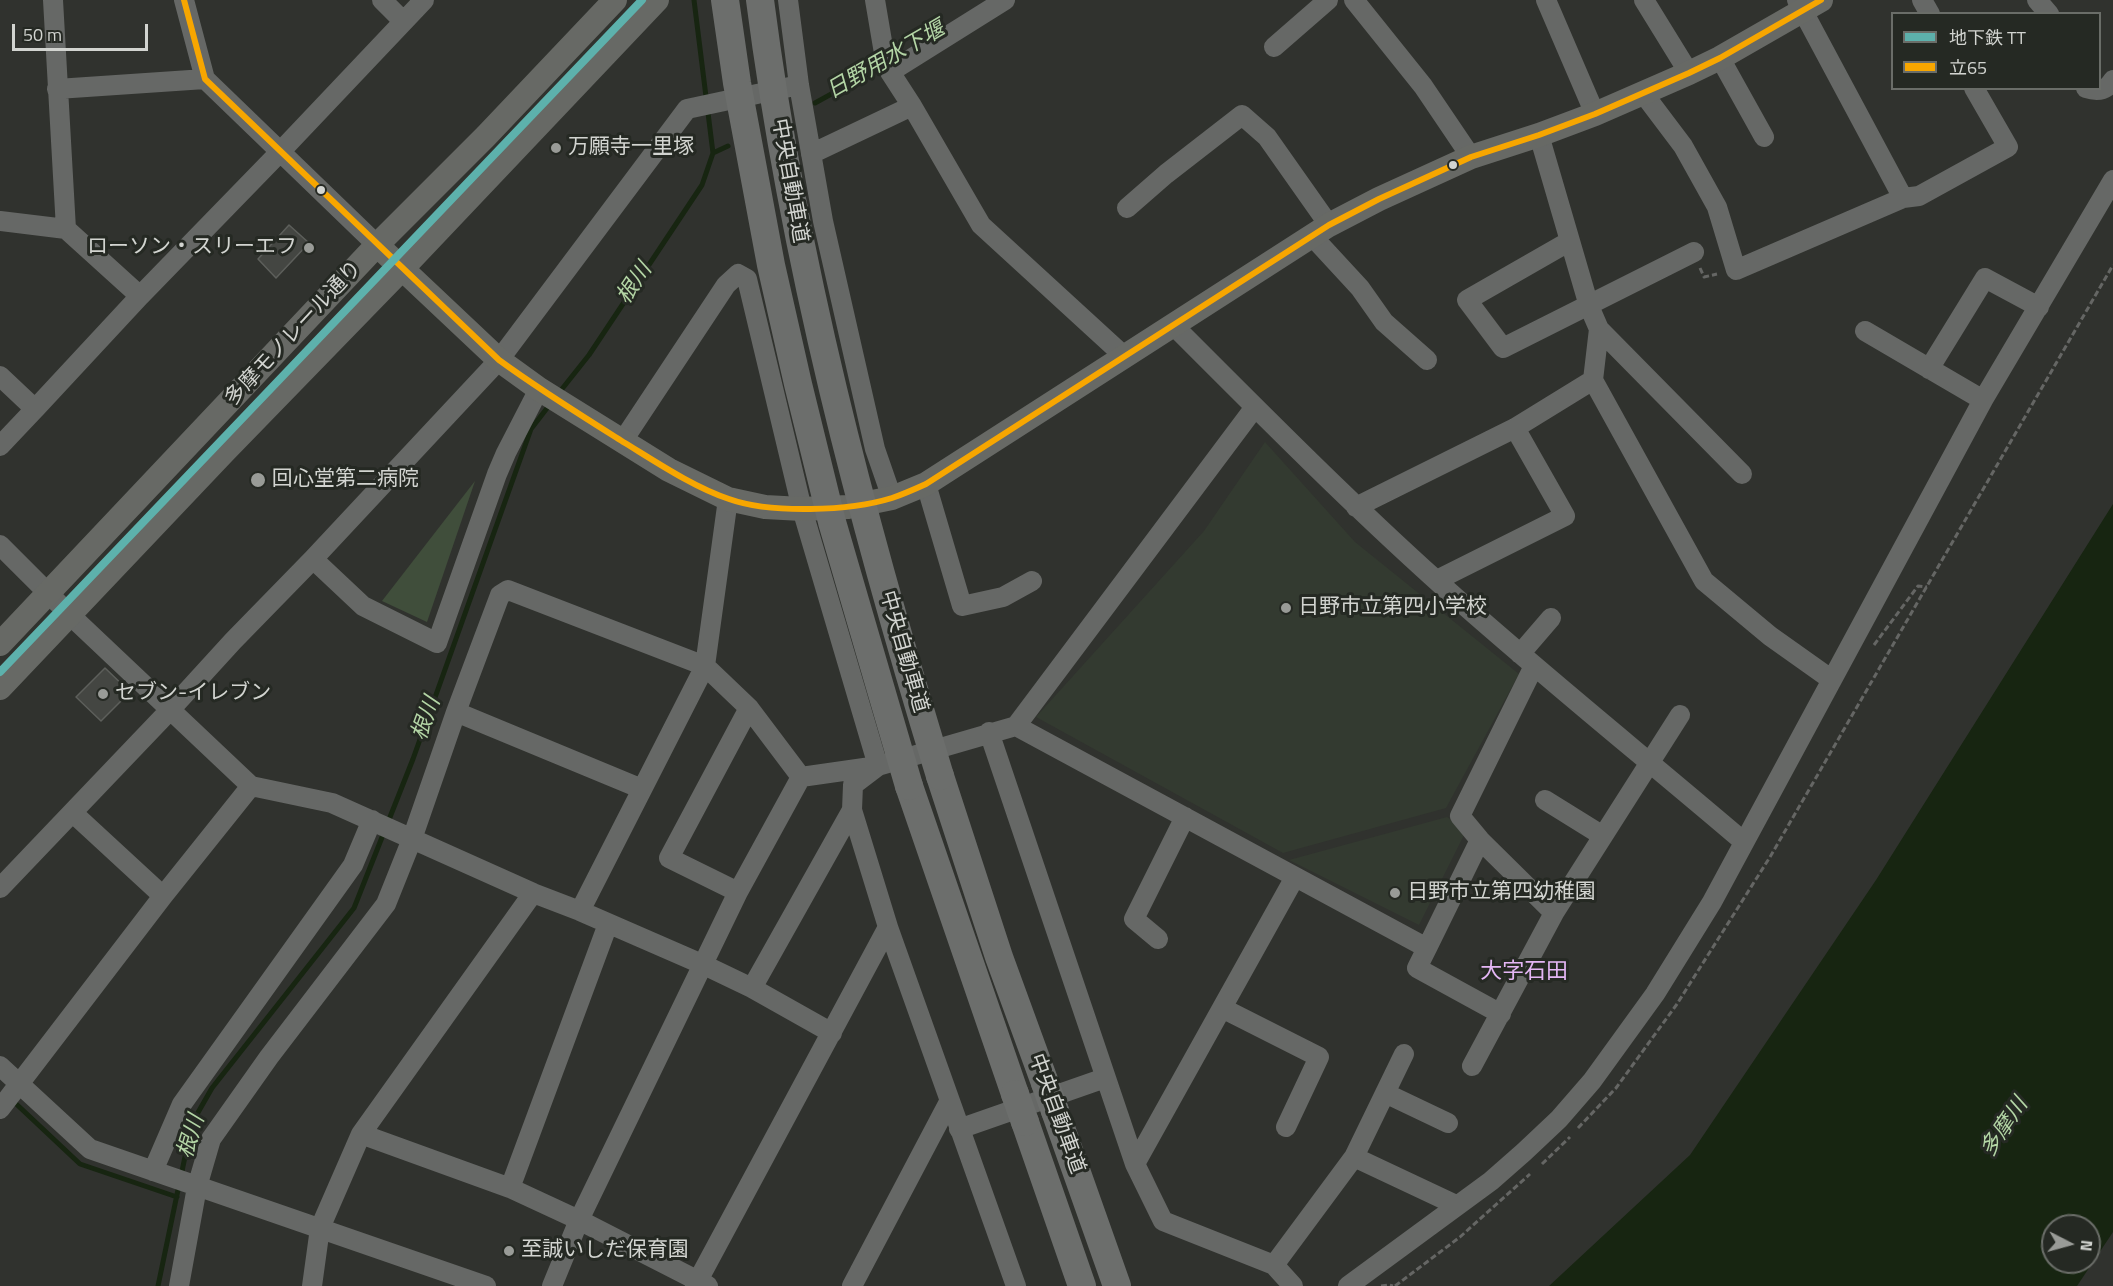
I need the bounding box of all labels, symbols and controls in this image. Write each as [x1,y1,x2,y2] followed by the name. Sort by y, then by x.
[15,12,152,50] scale bar
[1891,12,2101,90] legend
[822,17,950,105] water label: 日野用水下堰
[23,21,62,48] text: 50 m
[1949,24,2026,51] text: 地下鉄 TT
[1949,54,1987,81] text: 立65
[766,117,812,245] street label: 中央自動車道
[568,135,694,161] place label: 万願寺一里塚
[549,141,563,155] marker: 万願寺一里塚
[1447,159,1459,171] unlabelled marker
[315,184,327,196] unlabelled marker
[87,235,297,261] place label: ローソン・スリーエフ
[302,241,316,255] marker: ローソン・スリーエフ
[220,256,368,412] street label: 多摩モノレール通り
[612,258,658,310] water label: 根川
[272,467,419,493] place label: 回心堂第二病院
[249,471,267,489] marker: 回心堂第二病院
[874,588,932,716] street label: 中央自動車道
[1298,595,1487,621] place label: 日野市立第四小学校
[1279,601,1293,615] marker: 日野市立第四小学校
[115,681,271,707] place label: セブン-イレブン
[96,687,110,701] marker: セブン-イレブン
[407,694,447,744] water label: 根川
[1407,880,1596,906] place label: 日野市立第四幼稚園
[1388,886,1402,900] marker: 日野市立第四幼稚園
[1480,960,1568,986] district label: 大字石田
[1023,1050,1089,1178] street label: 中央自動車道
[1976,1093,2034,1163] water label: 多摩川
[173,1112,211,1162] water label: 根川
[2041,1214,2101,1274] north arrow
[521,1238,689,1264] place label: 至誠いしだ保育園
[2074,1239,2099,1252] text: N
[502,1244,516,1258] marker: 至誠いしだ保育園

